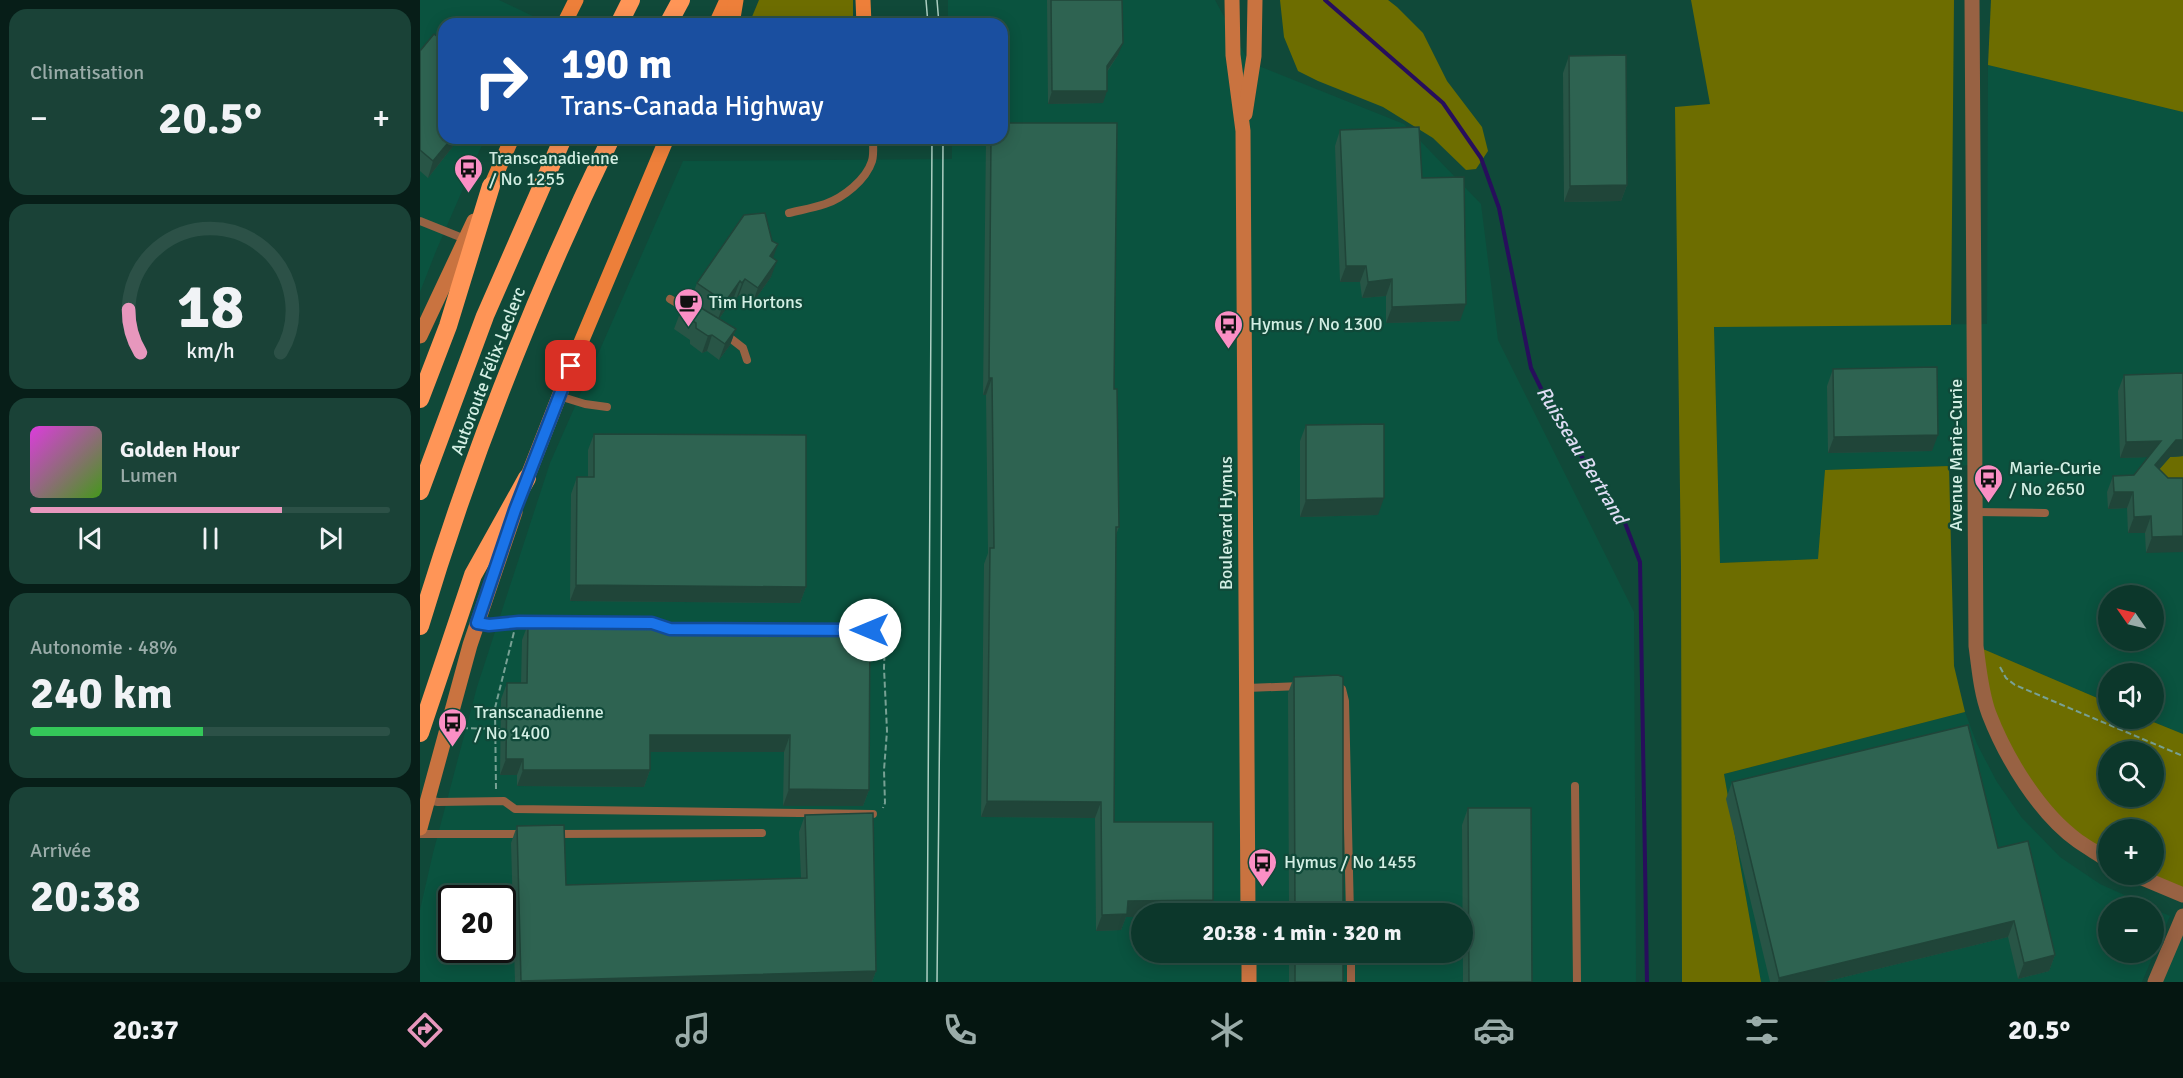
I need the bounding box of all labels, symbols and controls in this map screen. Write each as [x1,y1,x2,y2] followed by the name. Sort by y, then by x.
[561,39,672,90] text: 190 m
[462,42,540,120] icon: right
[30,60,144,85] text: Climatisation
[561,90,824,123] text: Trans-Canada Highway
[158,91,262,146] text: 20.5°
[30,98,48,139] text: −
[372,98,390,139] text: +
[489,147,619,190] place label: Transcanadienne / No 1255
[452,152,484,194] bus stop icon: Transcanadienne / No 1255
[176,269,244,346] text: 18
[446,284,530,458] street label: Autoroute Félix-Leclerc
[672,286,704,328] cafe icon: Tim Hortons
[709,291,803,313] place label: Tim Hortons
[1213,308,1245,350] bus stop icon: Hymus / No 1300
[1250,313,1383,335] place label: Hymus / No 1300
[186,339,234,365] text: km/h
[545,340,596,391] pin
[554,349,587,382] icon: arrive
[1945,379,1967,531] street label: Avenue Marie-Curie
[1531,381,1634,531] water label: Ruisseau Bertrand
[120,436,240,463] text: Golden Hour
[1215,456,1237,590] street label: Boulevard Hymus
[2009,457,2101,500] place label: Marie-Curie / No 2650
[1972,462,2004,504] bus stop icon: Marie-Curie / No 2650
[120,463,178,488] text: Lumen
[74,522,107,555] icon: previous
[194,522,227,555] icon: pause
[314,522,347,555] icon: next
[2098,585,2164,651] north arrow
[2098,585,2164,963] map controls
[838,598,902,662] position arrow
[30,635,177,660] text: Autonomie · 48%
[2098,663,2164,729] button: sound
[30,666,173,721] text: 240 km
[474,701,604,744] place label: Transcanadienne / No 1400
[437,706,469,748] bus stop icon: Transcanadienne / No 1400
[2098,741,2164,807] button: search
[2098,819,2164,885] button: +
[30,838,91,863] text: Arrivée
[1247,846,1279,888] bus stop icon: Hymus / No 1455
[1284,851,1417,873] place label: Hymus / No 1455
[30,869,140,924] text: 20:38
[438,885,516,963] speed limit sign: 20
[2098,897,2164,963] button: −
[1202,919,1402,946] text: 20:38 · 1 min · 320 m
[404,1009,446,1051] icon: directions
[672,1009,714,1051] icon: music
[939,1009,981,1051] icon: phone
[1206,1009,1248,1051] icon: climate
[1473,1009,1515,1051] icon: car
[1741,1009,1783,1051] icon: filters
[113,1014,179,1047] text: 20:37
[2008,1014,2070,1047] text: 20.5°

